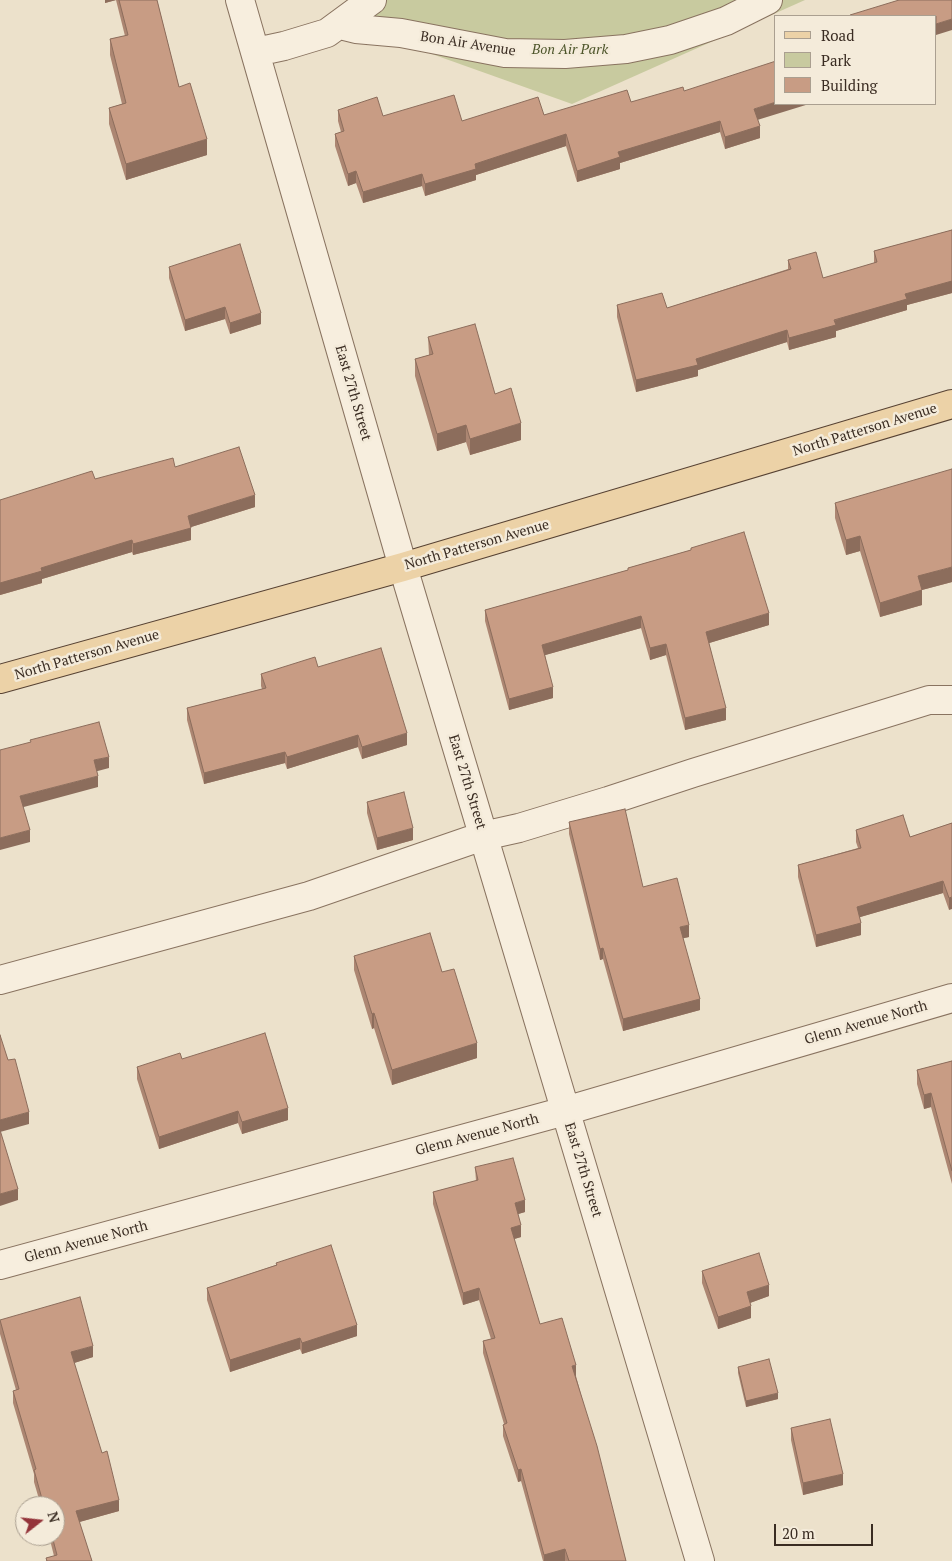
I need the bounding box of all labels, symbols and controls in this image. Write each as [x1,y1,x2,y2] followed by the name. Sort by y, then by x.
[774,15,937,105] legend
[821,25,854,45] text: Road
[419,28,517,60] street label: Bon Air Avenue
[532,42,608,58] park label: Bon Air Park
[821,50,851,70] text: Park
[821,75,878,95] text: Building
[331,343,375,443] street label: East 27th Street
[791,400,939,460] street label: North Patterson Avenue
[403,516,551,574] street label: North Patterson Avenue
[13,626,161,684] street label: North Patterson Avenue
[445,733,489,831] street label: East 27th Street
[803,997,929,1049] street label: Glenn Avenue North
[414,1110,540,1160] street label: Glenn Avenue North
[561,1121,605,1219] street label: East 27th Street
[23,1217,149,1267] street label: Glenn Avenue North
[15,1496,65,1546] north arrow
[43,1509,65,1525] text: N
[777,1514,876,1546] scale bar
[782,1523,815,1543] text: 20 m

